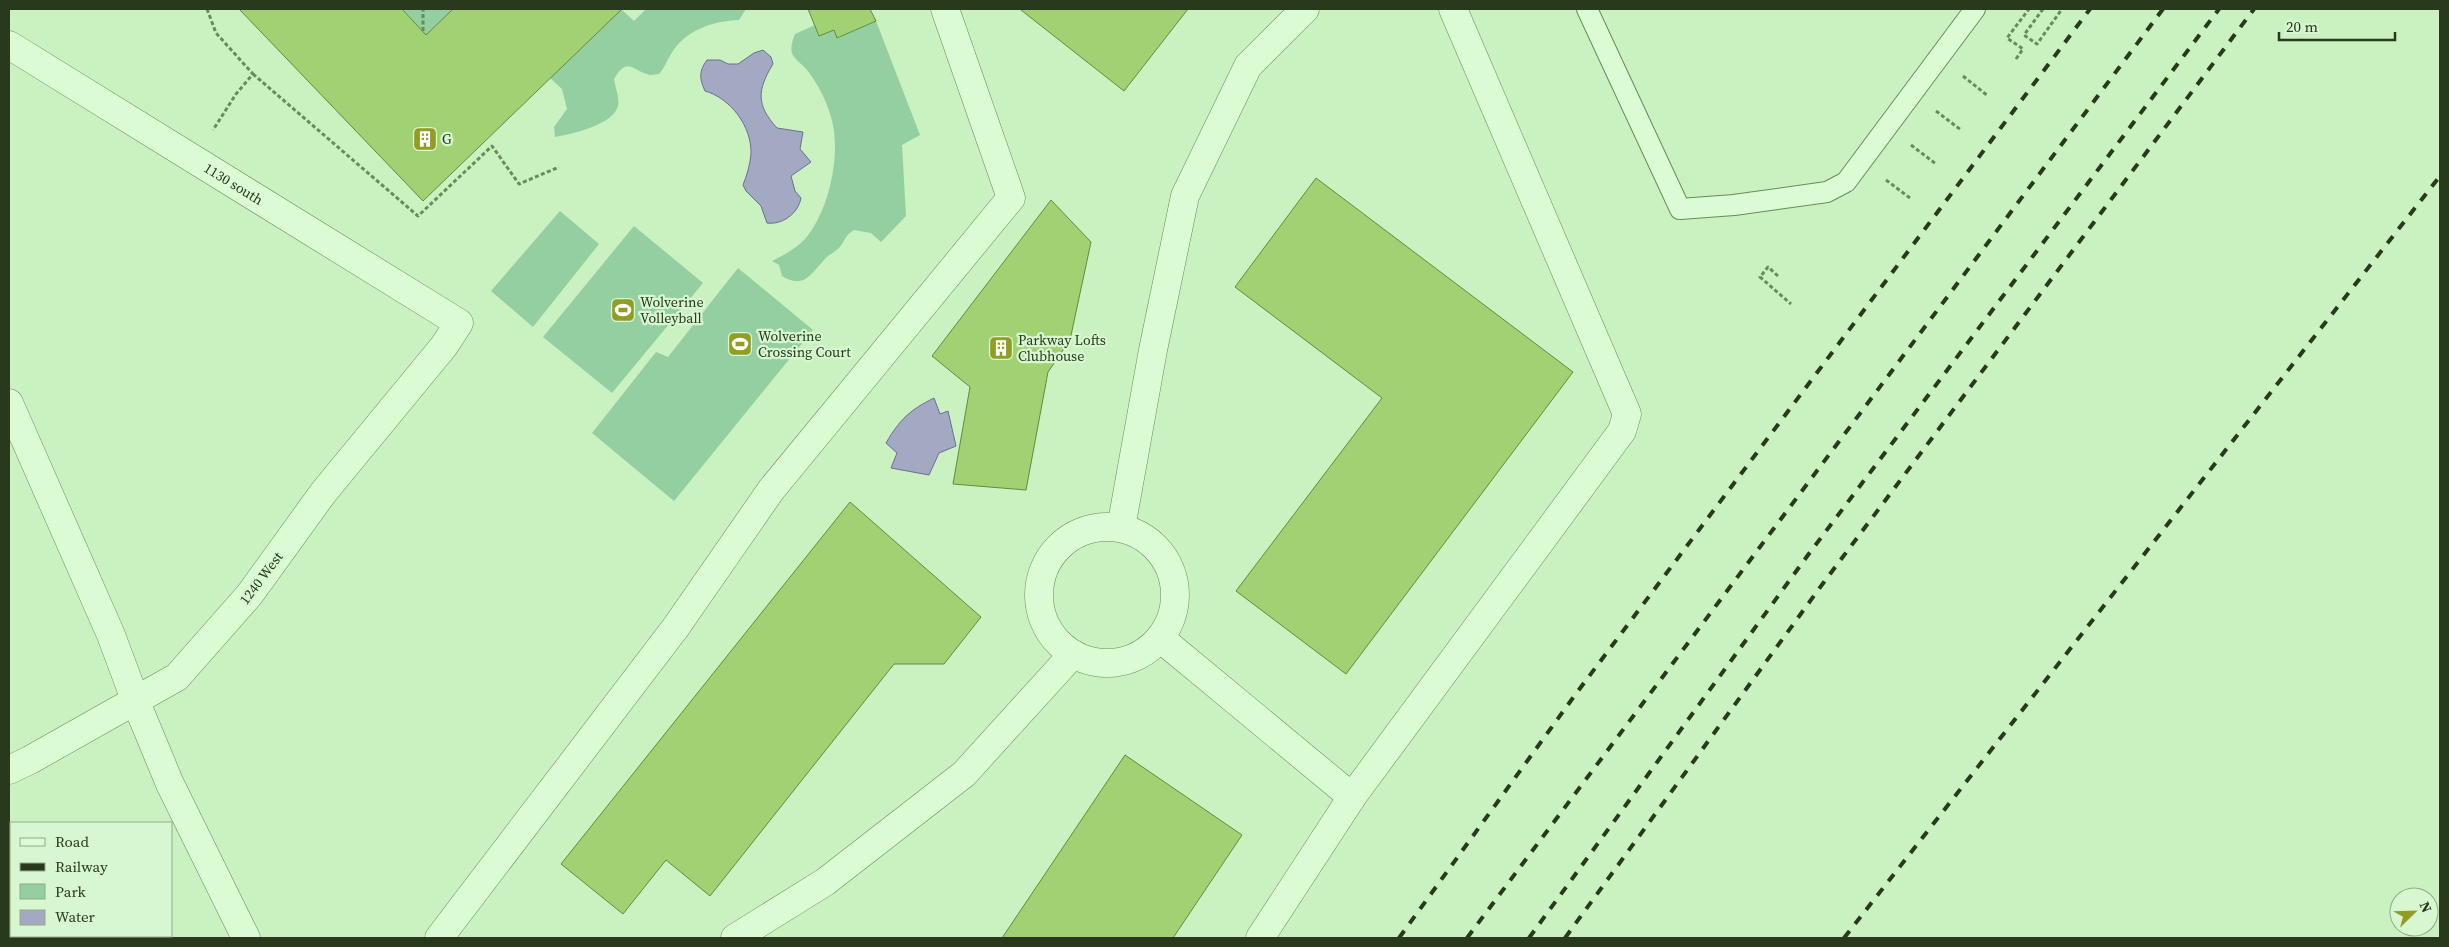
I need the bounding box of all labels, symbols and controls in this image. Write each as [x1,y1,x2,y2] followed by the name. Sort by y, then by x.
[2279,10,2395,42] scale bar
[2286,16,2318,37] text: 20 m
[412,126,438,152] building icon: G
[442,129,452,149] place label: G
[200,158,267,210] street label: 1130 south
[640,292,704,328] place label: Wolverine Volleyball
[610,297,636,323] sports icon: Wolverine Volleyball
[758,326,851,362] place label: Wolverine Crossing Court
[1018,330,1106,366] place label: Parkway Lofts Clubhouse
[727,331,753,357] sports icon: Wolverine Crossing Court
[988,335,1014,361] building icon: Parkway Lofts Clubhouse
[235,547,288,608] street label: 1240 West
[10,822,172,937] legend
[55,831,89,852] text: Road
[55,856,108,877] text: Railway
[55,881,87,902] text: Park
[2389,887,2439,937] north arrow
[2415,898,2437,916] text: N
[55,906,96,927] text: Water

